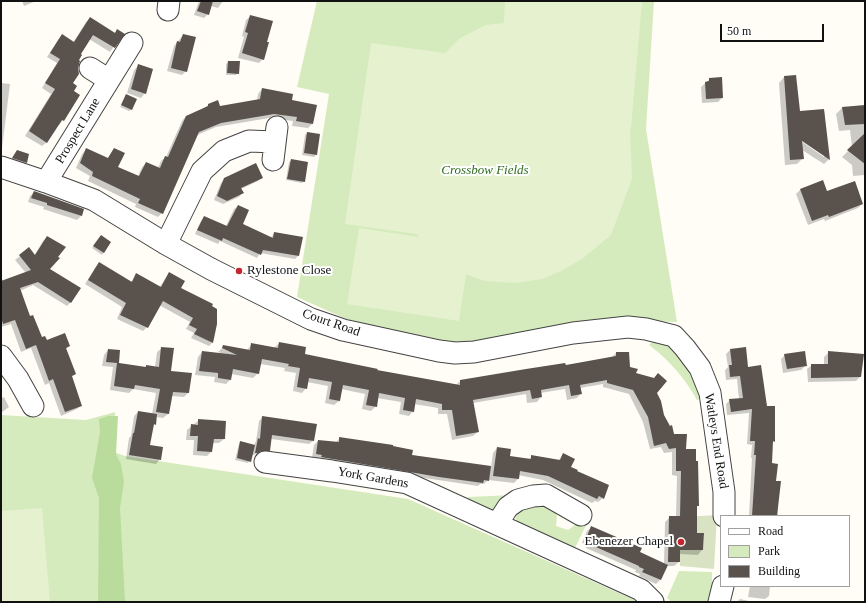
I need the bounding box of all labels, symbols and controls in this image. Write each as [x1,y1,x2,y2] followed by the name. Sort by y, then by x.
[722,16,826,42] scale bar
[727,24,751,38] text: 50 m
[52,95,104,167] street label: Prospect Lane
[441,163,529,179] park label: Crossbow Fields
[247,263,331,279] place label: Rylestone Close
[234,266,244,276] marker: Rylestone Close
[300,306,362,340] street label: Court Road
[701,392,731,490] street label: Watleys End Road
[336,464,410,492] street label: York Gardens
[720,515,850,587] legend
[758,524,783,538] text: Road
[585,534,673,550] place label: Ebenezer Chapel
[676,537,686,547] marker: Ebenezer Chapel
[758,544,780,558] text: Park
[758,564,800,578] text: Building

